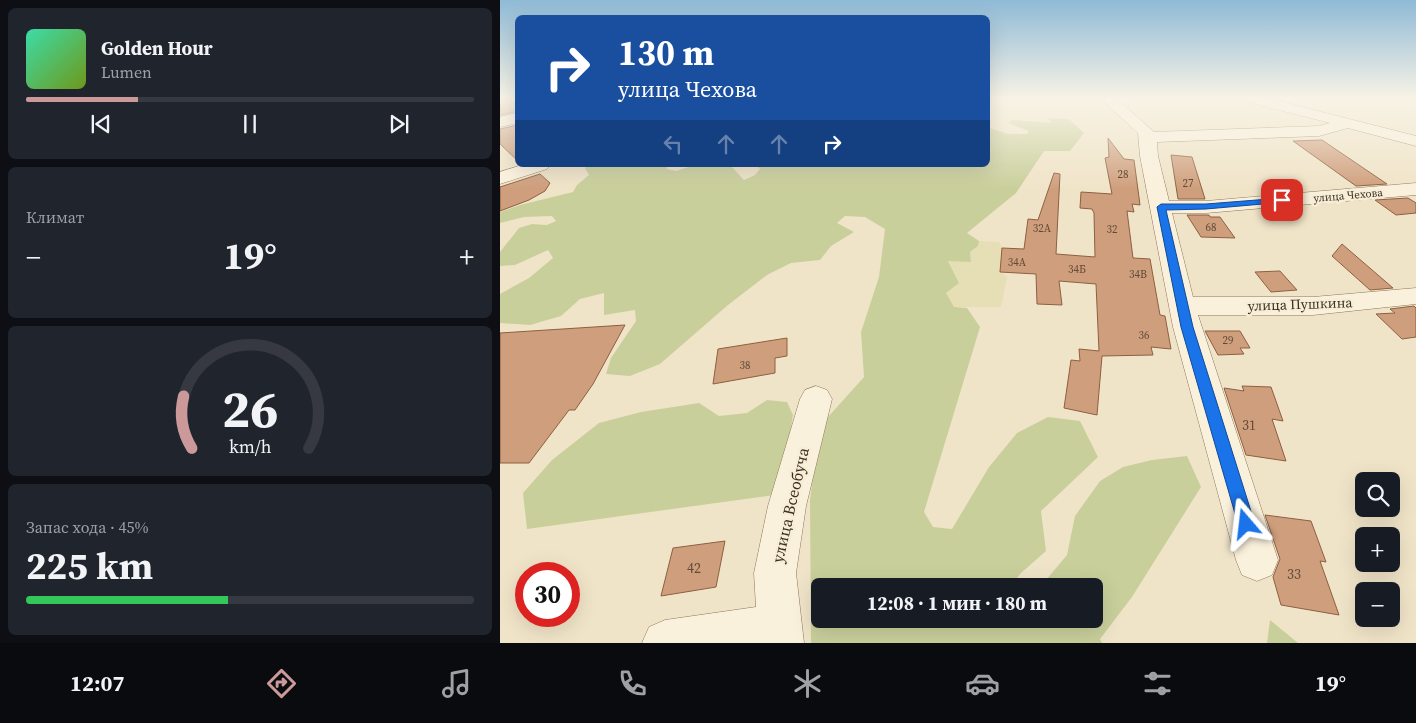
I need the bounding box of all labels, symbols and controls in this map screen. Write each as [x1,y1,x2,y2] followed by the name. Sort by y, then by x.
[618,29,714,77] text: 130 m
[101,35,213,61] text: Golden Hour
[535,35,600,100] icon: right
[101,61,152,83] text: Lumen
[618,74,757,104] text: улица Чехова
[87,110,115,138] icon: previous
[236,110,264,138] icon: pause
[385,110,413,138] icon: next
[659,130,687,158] icon: left
[712,130,740,158] icon: ahead
[765,130,793,158] icon: ahead
[818,130,846,158] icon: right
[1118,167,1129,182] house number: 28
[1183,176,1194,191] house number: 27
[1261,179,1303,221] pin
[1313,185,1384,206] street label: улица Чехова
[1268,186,1296,214] icon: arrive
[26,206,84,228] text: Климат
[1206,220,1217,235] house number: 68
[1033,221,1052,236] house number: 32А
[1107,222,1118,237] house number: 32
[223,230,277,282] text: 19°
[26,238,41,276] text: −
[459,238,474,276] text: +
[1008,255,1027,270] house number: 34А
[1068,262,1086,277] house number: 34Б
[1129,267,1147,282] house number: 34В
[1247,292,1354,316] street label: улица Пушкина
[1139,328,1150,343] house number: 36
[1223,333,1234,348] house number: 29
[740,358,751,373] house number: 38
[222,373,278,444] text: 26
[1242,415,1256,435] house number: 31
[229,434,272,459] text: km/h
[766,444,814,565] street label: улица Всеобуча
[1355,472,1400,627] map controls
[1355,472,1400,517] button: search
[1219,497,1271,549] position arrow
[26,516,149,538] text: Запас хода · 45%
[1355,527,1400,572] button: +
[26,540,153,592] text: 225 km
[687,558,701,578] house number: 42
[515,562,580,627] speed limit sign: 30
[1287,564,1301,584] house number: 33
[1355,582,1400,627] button: −
[867,590,1047,616] text: 12:08 · 1 мин · 180 m
[264,666,299,701] icon: directions
[439,666,474,701] icon: music
[615,666,650,701] icon: phone
[790,666,825,701] icon: climate
[965,666,1000,701] icon: car
[1140,666,1175,701] icon: filters
[70,668,124,698] text: 12:07
[1315,668,1346,698] text: 19°

